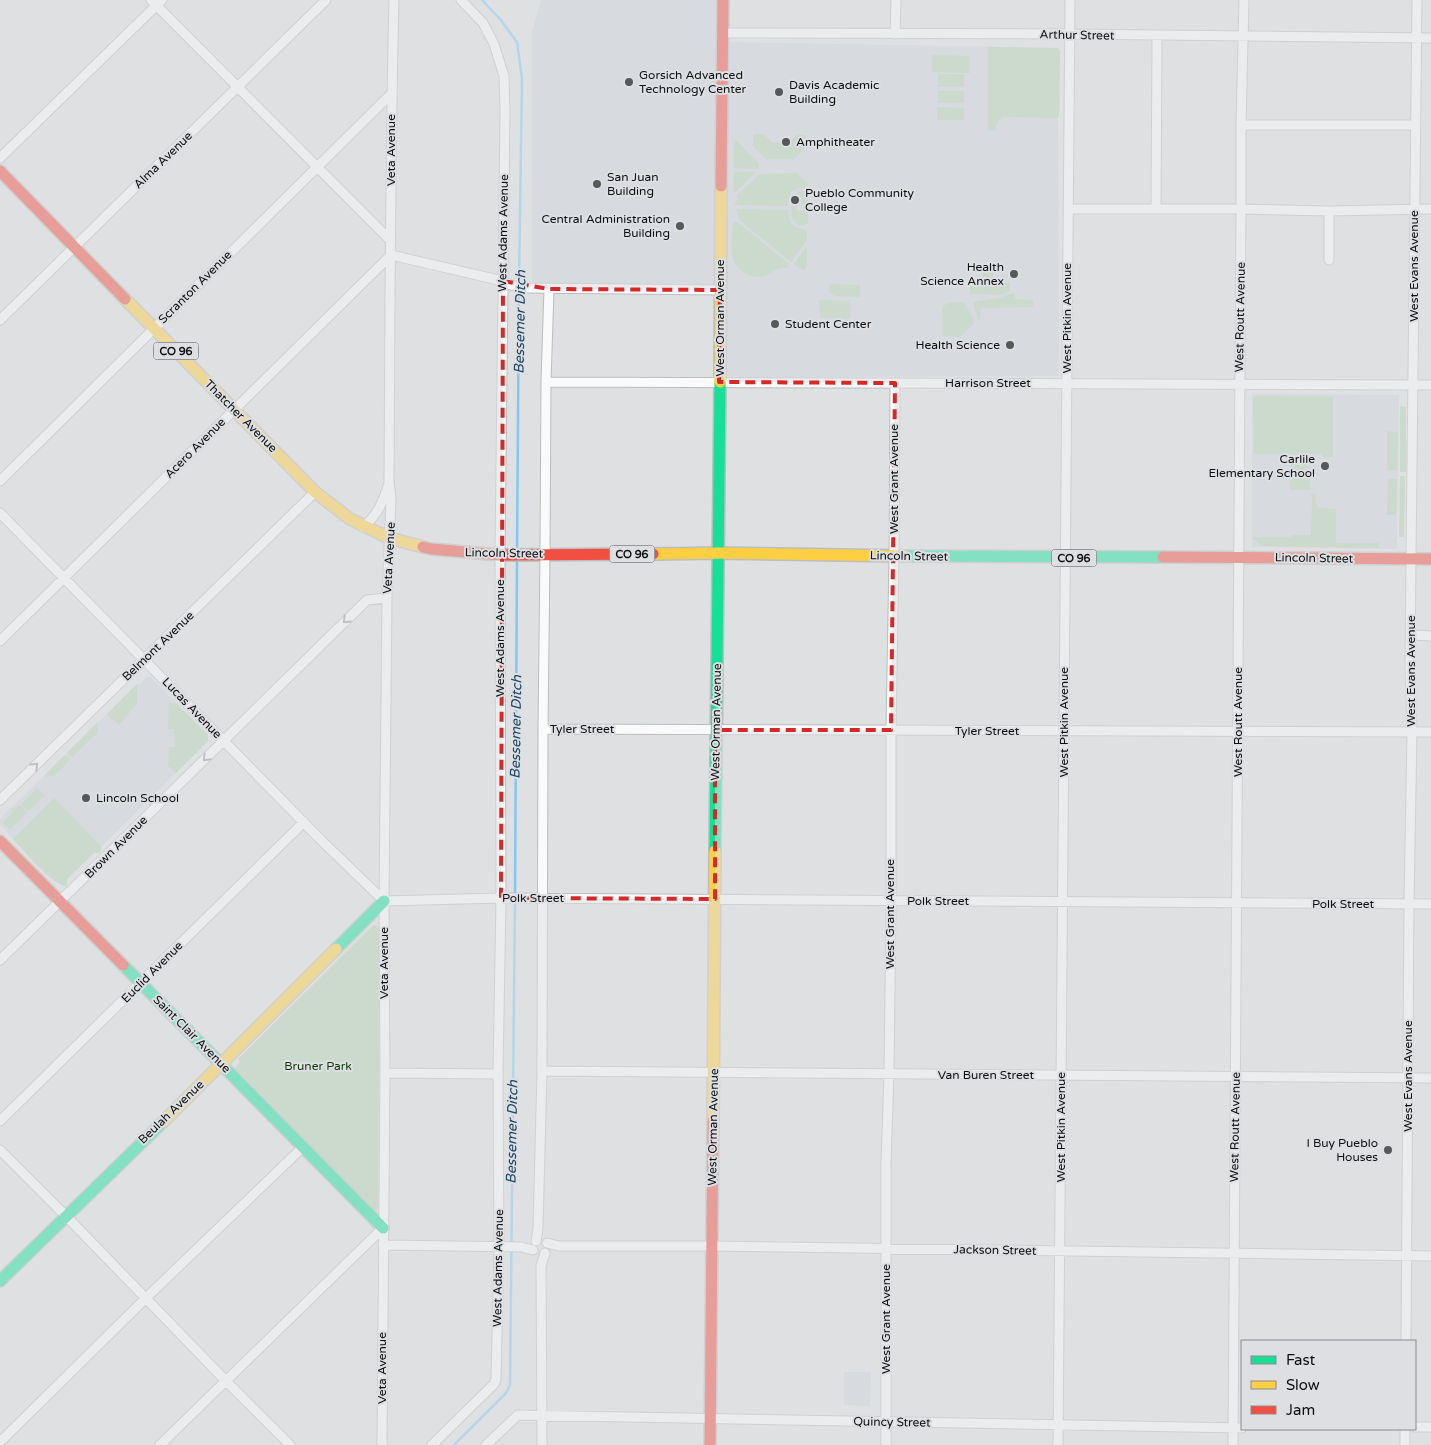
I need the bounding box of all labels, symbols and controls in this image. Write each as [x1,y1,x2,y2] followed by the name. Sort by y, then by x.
[1040,27,1115,43] street label: Arthur Street
[639,68,746,96] place label: Gorsich Advanced Technology Center
[623,76,635,88] marker: Gorsich Advanced Technology Center
[789,78,879,106] place label: Davis Academic Building
[773,86,785,98] marker: Davis Academic Building
[384,114,398,186] street label: Veta Avenue
[131,129,195,191] street label: Alma Avenue
[796,135,875,149] place label: Amphitheater
[780,136,792,148] marker: Amphitheater
[607,170,659,198] place label: San Juan Building
[495,174,511,292] street label: West Adams Avenue
[591,178,603,190] marker: San Juan Building
[805,186,915,214] place label: Pueblo Community College
[789,194,801,206] marker: Pueblo Community College
[1407,210,1421,322] street label: West Evans Avenue
[542,212,670,240] place label: Central Administration Building
[674,220,686,232] marker: Central Administration Building
[156,247,235,326] street label: Scranton Avenue
[713,259,727,377] street label: West Orman Avenue
[920,260,1004,288] place label: Health Science Annex
[1232,262,1248,372] street label: West Routt Avenue
[1060,263,1074,373] street label: West Pitkin Avenue
[1008,268,1020,280] marker: Health Science Annex
[511,269,529,374] water label: Bessemer Ditch
[785,317,872,331] place label: Student Center
[769,318,781,330] marker: Student Center
[916,338,1000,352] place label: Health Science
[1004,339,1016,351] marker: Health Science
[154,342,198,360] road number: CO 96
[945,376,1031,390] street label: Harrison Street
[202,377,280,455] street label: Thatcher Avenue
[162,415,228,481] street label: Acero Avenue
[887,424,901,534] street label: West Grant Avenue
[1208,452,1315,480] place label: Carlile Elementary School
[1319,460,1331,472] marker: Carlile Elementary School
[380,522,398,594] street label: Veta Avenue
[465,545,544,561] street label: Lincoln Street
[610,546,654,562] road number: CO 96
[870,548,949,564] street label: Lincoln Street
[1052,550,1096,566] road number: CO 96
[1275,550,1354,566] street label: Lincoln Street
[493,579,507,697] street label: West Adams Avenue
[119,608,197,684] street label: Belmont Avenue
[343,614,352,623] one-way arrow
[1404,615,1418,727] street label: West Evans Avenue
[708,663,724,781] street label: West Orman Avenue
[1057,667,1071,777] street label: West Pitkin Avenue
[1231,667,1245,777] street label: West Routt Avenue
[507,674,525,779] water label: Bessemer Ditch
[159,675,225,741] street label: Lucas Avenue
[550,722,615,736] street label: Tyler Street
[955,724,1020,738] street label: Tyler Street
[202,753,211,762] one-way arrow
[29,763,38,772] one-way arrow
[96,791,179,805] place label: Lincoln School
[80,792,92,804] marker: Lincoln School
[82,813,150,881] street label: Brown Avenue
[883,859,897,969] street label: West Grant Avenue
[502,891,564,905] street label: Polk Street
[907,894,969,908] street label: Polk Street
[1312,897,1374,911] street label: Polk Street
[377,927,391,999] street label: Veta Avenue
[118,938,186,1006] street label: Euclid Avenue
[150,992,234,1076] street label: Saint Clair Avenue
[1401,1020,1415,1132] street label: West Evans Avenue
[284,1059,352,1073] park label: Bruner Park
[705,1068,721,1186] street label: West Orman Avenue
[938,1068,1035,1082] street label: Van Buren Street
[1054,1072,1068,1182] street label: West Pitkin Avenue
[1227,1072,1243,1182] street label: West Routt Avenue
[135,1077,207,1147] street label: Beulah Avenue
[503,1079,521,1184] water label: Bessemer Ditch
[1306,1136,1378,1164] place label: I Buy Pueblo Houses
[1382,1144,1394,1156] marker: I Buy Pueblo Houses
[490,1209,506,1327] street label: West Adams Avenue
[953,1242,1037,1258] street label: Jackson Street
[879,1264,893,1374] street label: West Grant Avenue
[375,1332,389,1404] street label: Veta Avenue
[1241,1340,1416,1430] legend
[1286,1351,1316,1369] text: Fast
[1286,1376,1320,1394] text: Slow
[1286,1401,1315,1419] text: Jam
[853,1414,931,1430] street label: Quincy Street

